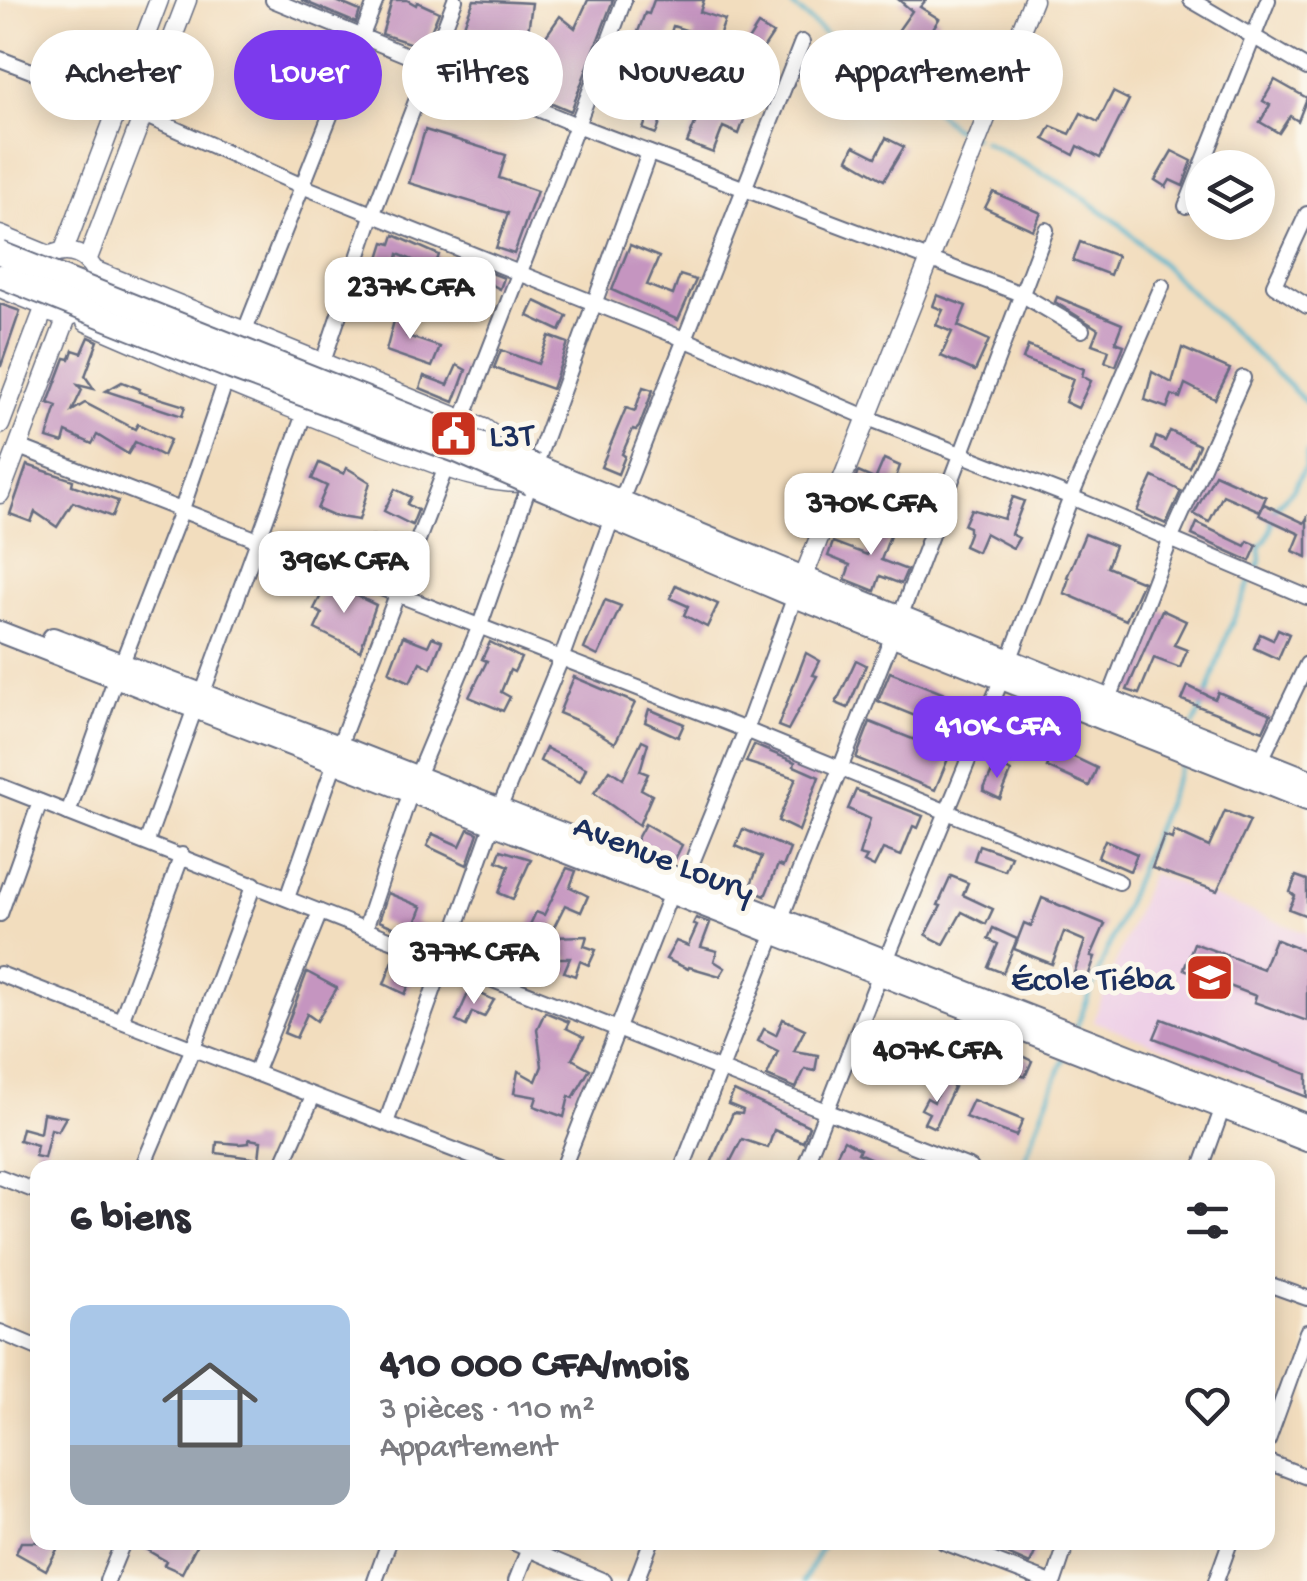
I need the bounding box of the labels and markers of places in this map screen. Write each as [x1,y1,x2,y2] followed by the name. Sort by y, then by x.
[307,257,513,342] pin: 237K CFA
[428,407,480,459] public building icon: L3T
[489,418,535,459] place label: L3T
[768,473,974,558] pin: 370K CFA
[241,531,447,616] pin: 396K CFA
[894,696,1100,781] pin: 410K CFA
[371,922,577,1007] pin: 377K CFA
[1183,951,1235,1003] school or university icon: École Tiéba
[1011,962,1176,1003] place label: École Tiéba
[834,1020,1040,1105] pin: 407K CFA

